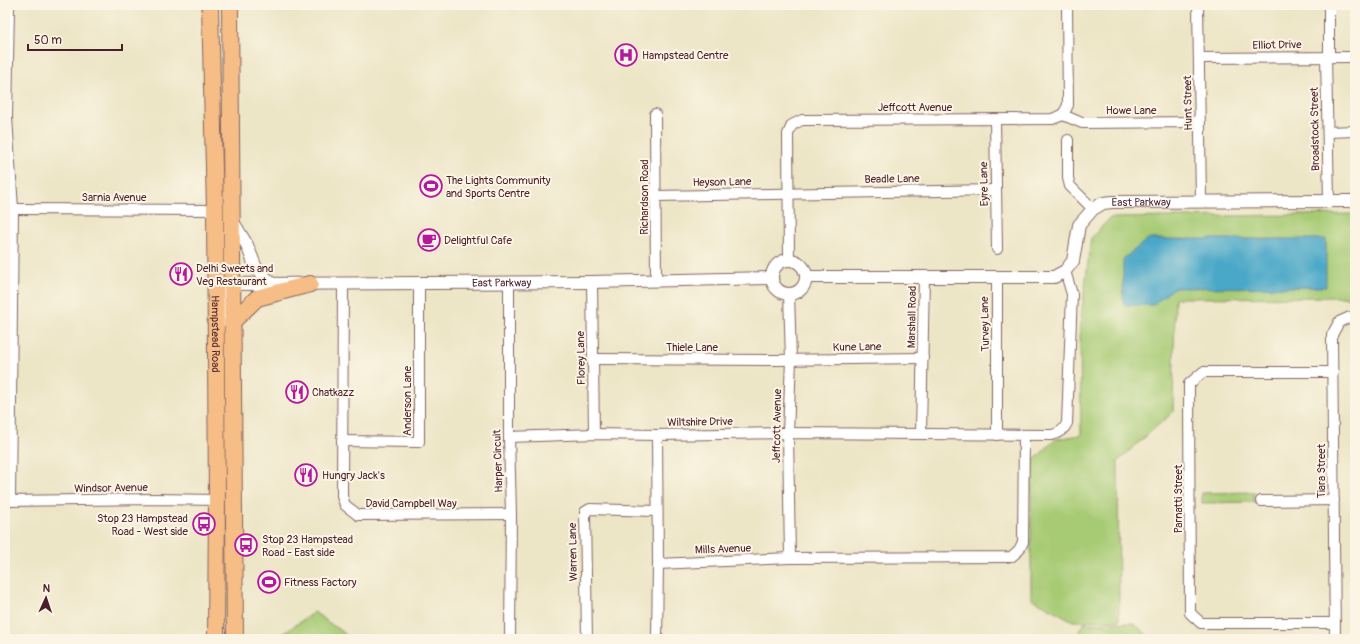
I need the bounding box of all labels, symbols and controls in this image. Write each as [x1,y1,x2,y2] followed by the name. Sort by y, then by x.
[28,26,122,52] scale bar
[34,33,62,48] text: 50 m
[1252,38,1302,52] street label: Elliot Drive
[613,42,639,68] hospital icon: Hampstead Centre
[642,49,729,62] place label: Hampstead Centre
[1181,75,1195,131] street label: Hunt Street
[1308,86,1322,171] street label: Broadstock Street
[878,101,953,114] street label: Jeffcott Avenue
[1106,104,1157,117] street label: Howe Lane
[638,159,651,235] street label: Richardson Road
[977,161,991,206] street label: Eyre Lane
[864,172,920,186] street label: Beadle Lane
[418,173,444,199] sports icon: The Lights Community and Sports Centre
[446,174,551,200] place label: The Lights Community and Sports Centre
[693,175,752,189] street label: Heyson Lane
[82,191,147,204] street label: Sarnia Avenue
[1112,195,1171,209] street label: East Parkway
[416,227,442,253] cafe icon: Delightful Cafe
[444,234,512,247] place label: Delightful Cafe
[168,261,194,287] restaurant icon: Delhi Sweets and Veg Restaurant
[196,262,273,288] place label: Delhi Sweets and Veg Restaurant
[472,276,532,289] street label: East Parkway
[905,286,919,348] street label: Marshall Road
[209,295,223,373] street label: Hampstead Road
[978,296,992,352] street label: Turvey Lane
[574,330,588,385] street label: Florey Lane
[832,340,882,354] street label: Kune Lane
[666,341,718,354] street label: Thiele Lane
[401,365,414,436] street label: Anderson Lane
[284,379,310,405] restaurant icon: Chatkazz
[312,386,355,399] place label: Chatkazz
[770,388,784,463] street label: Jeffcott Avenue
[667,415,733,429] street label: Wiltshire Drive
[490,429,506,493] street label: Harper Circuit
[1315,443,1328,498] street label: Tiara Street
[293,462,319,488] restaurant icon: Hungry Jack's
[1172,464,1185,533] street label: Parnatti Street
[322,469,385,482] place label: Hungry Jack's
[74,481,149,495] street label: Windsor Avenue
[365,497,457,510] street label: David Campbell Way
[191,511,217,537] bus stop icon: Stop 23 Hampstead Road - West side
[97,512,189,538] place label: Stop 23 Hampstead Road - West side
[566,522,580,581] street label: Warren Lane
[233,532,259,558] bus stop icon: Stop 23 Hampstead Road - East side
[262,533,353,559] place label: Stop 23 Hampstead Road - East side
[695,542,752,556] street label: Mills Avenue
[256,569,282,595] sports icon: Fitness Factory
[284,576,357,589] place label: Fitness Factory
[26,578,66,618] north arrow
[42,582,51,595] text: N

